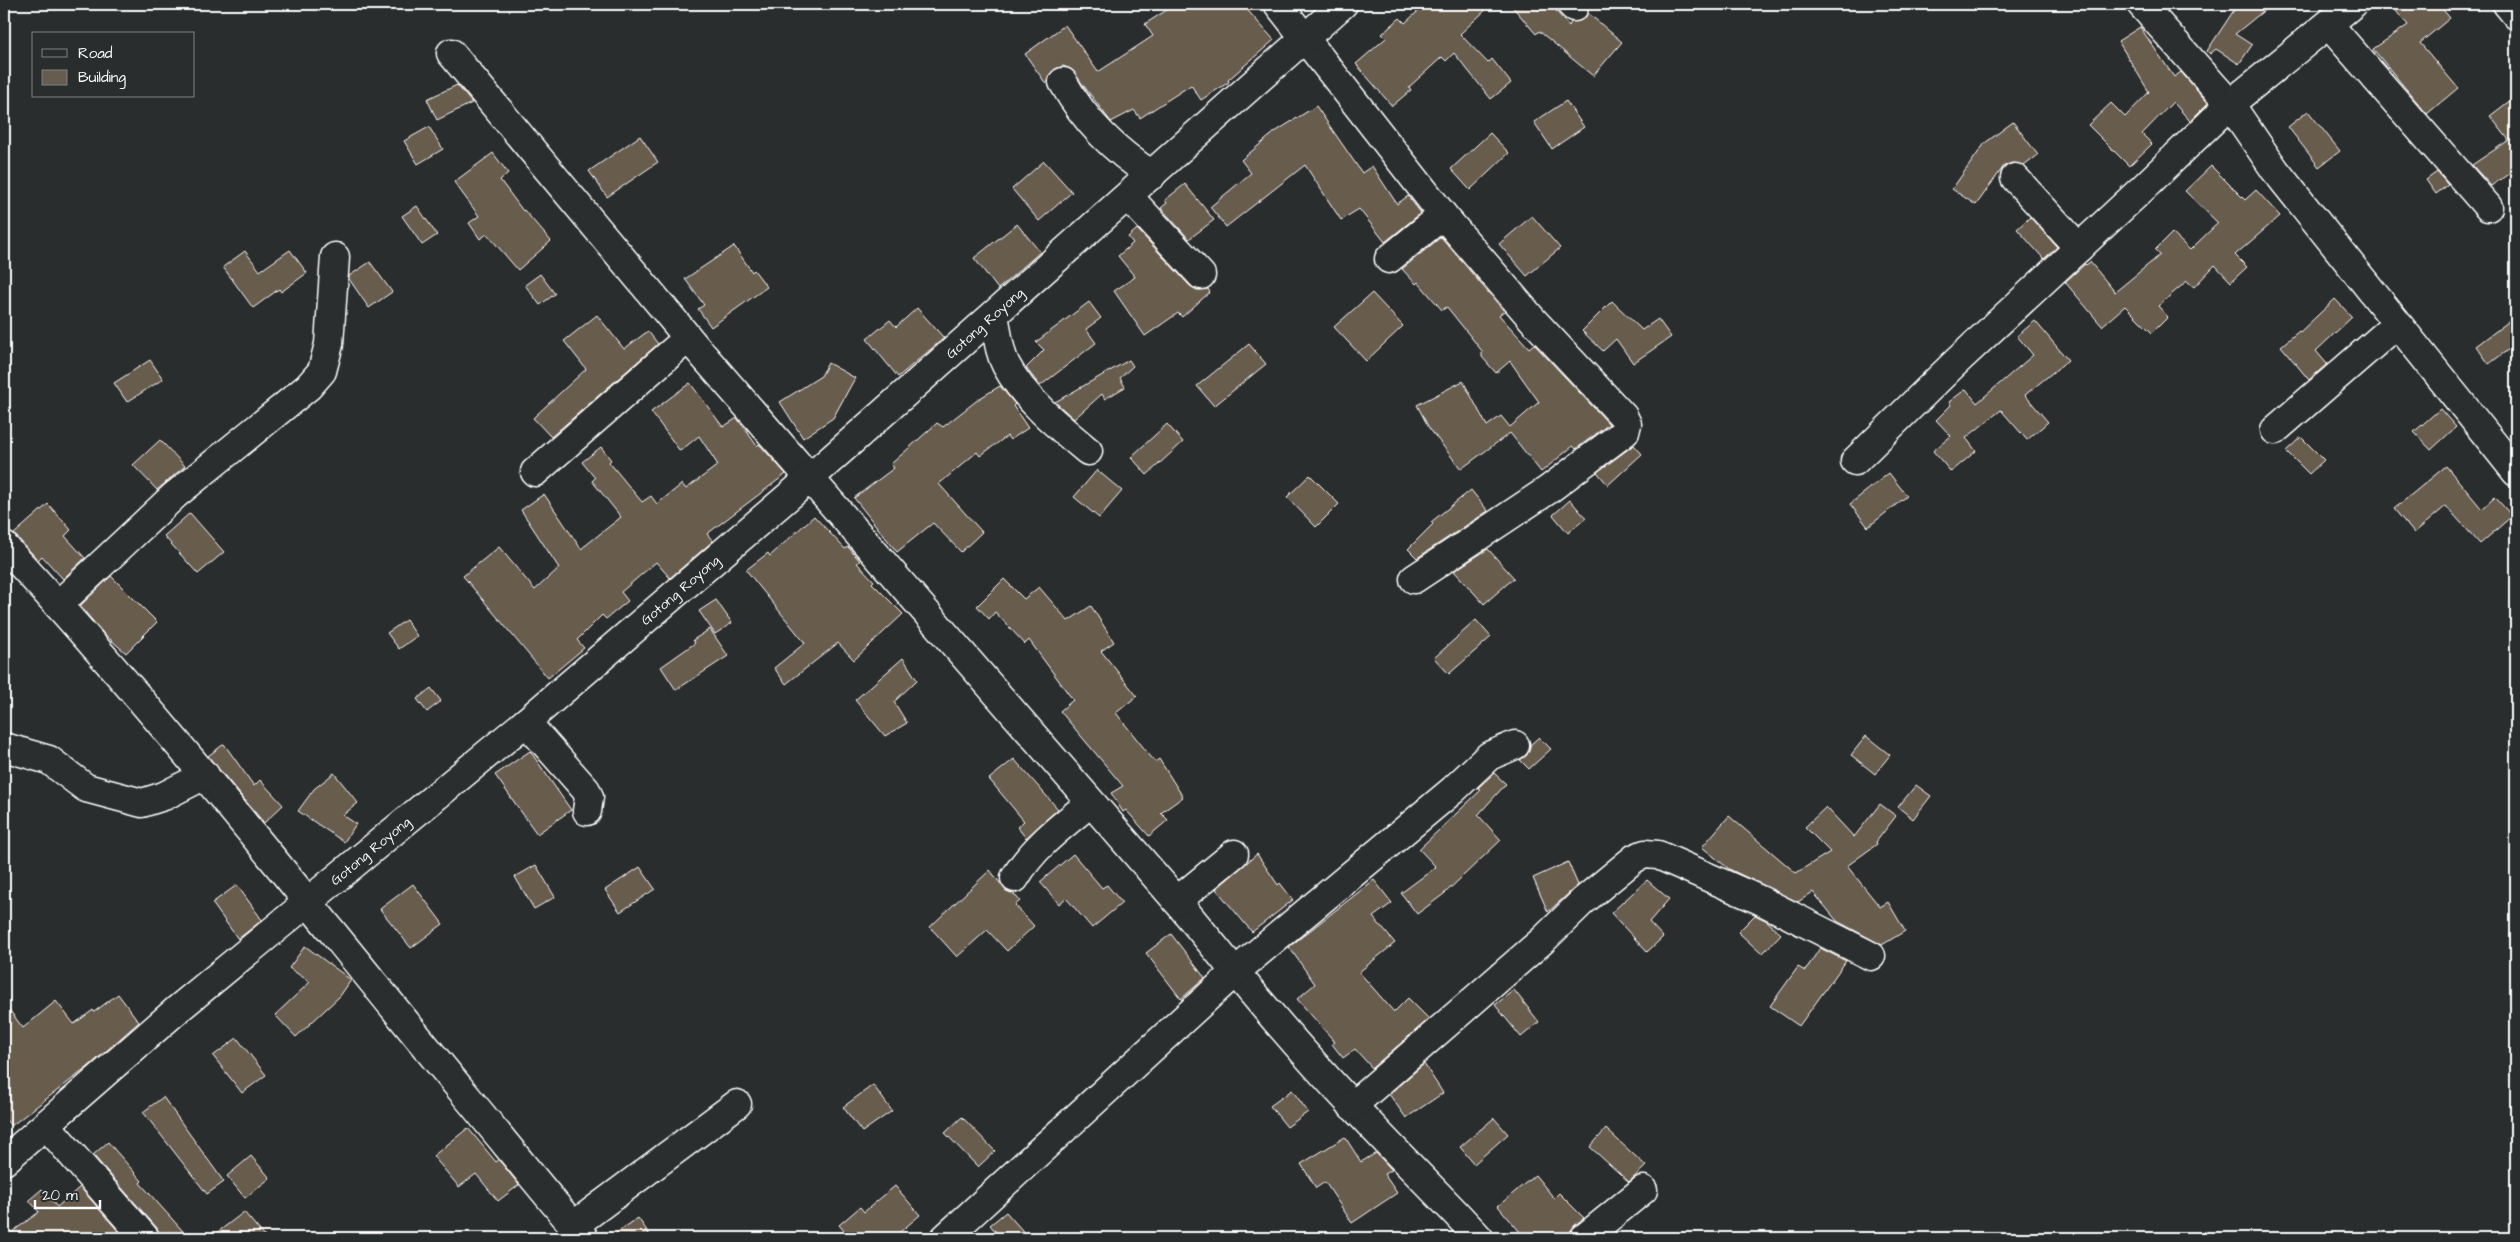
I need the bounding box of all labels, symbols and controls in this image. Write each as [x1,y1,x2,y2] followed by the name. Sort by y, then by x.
[32,32,195,98] legend
[78,43,113,64] text: Road
[78,67,126,89] text: Building
[942,283,1029,364] street label: Gotong Royong
[637,551,724,630] street label: Gotong Royong
[326,812,415,890] street label: Gotong Royong
[35,1177,100,1209] scale bar
[42,1185,78,1206] text: 20 m

